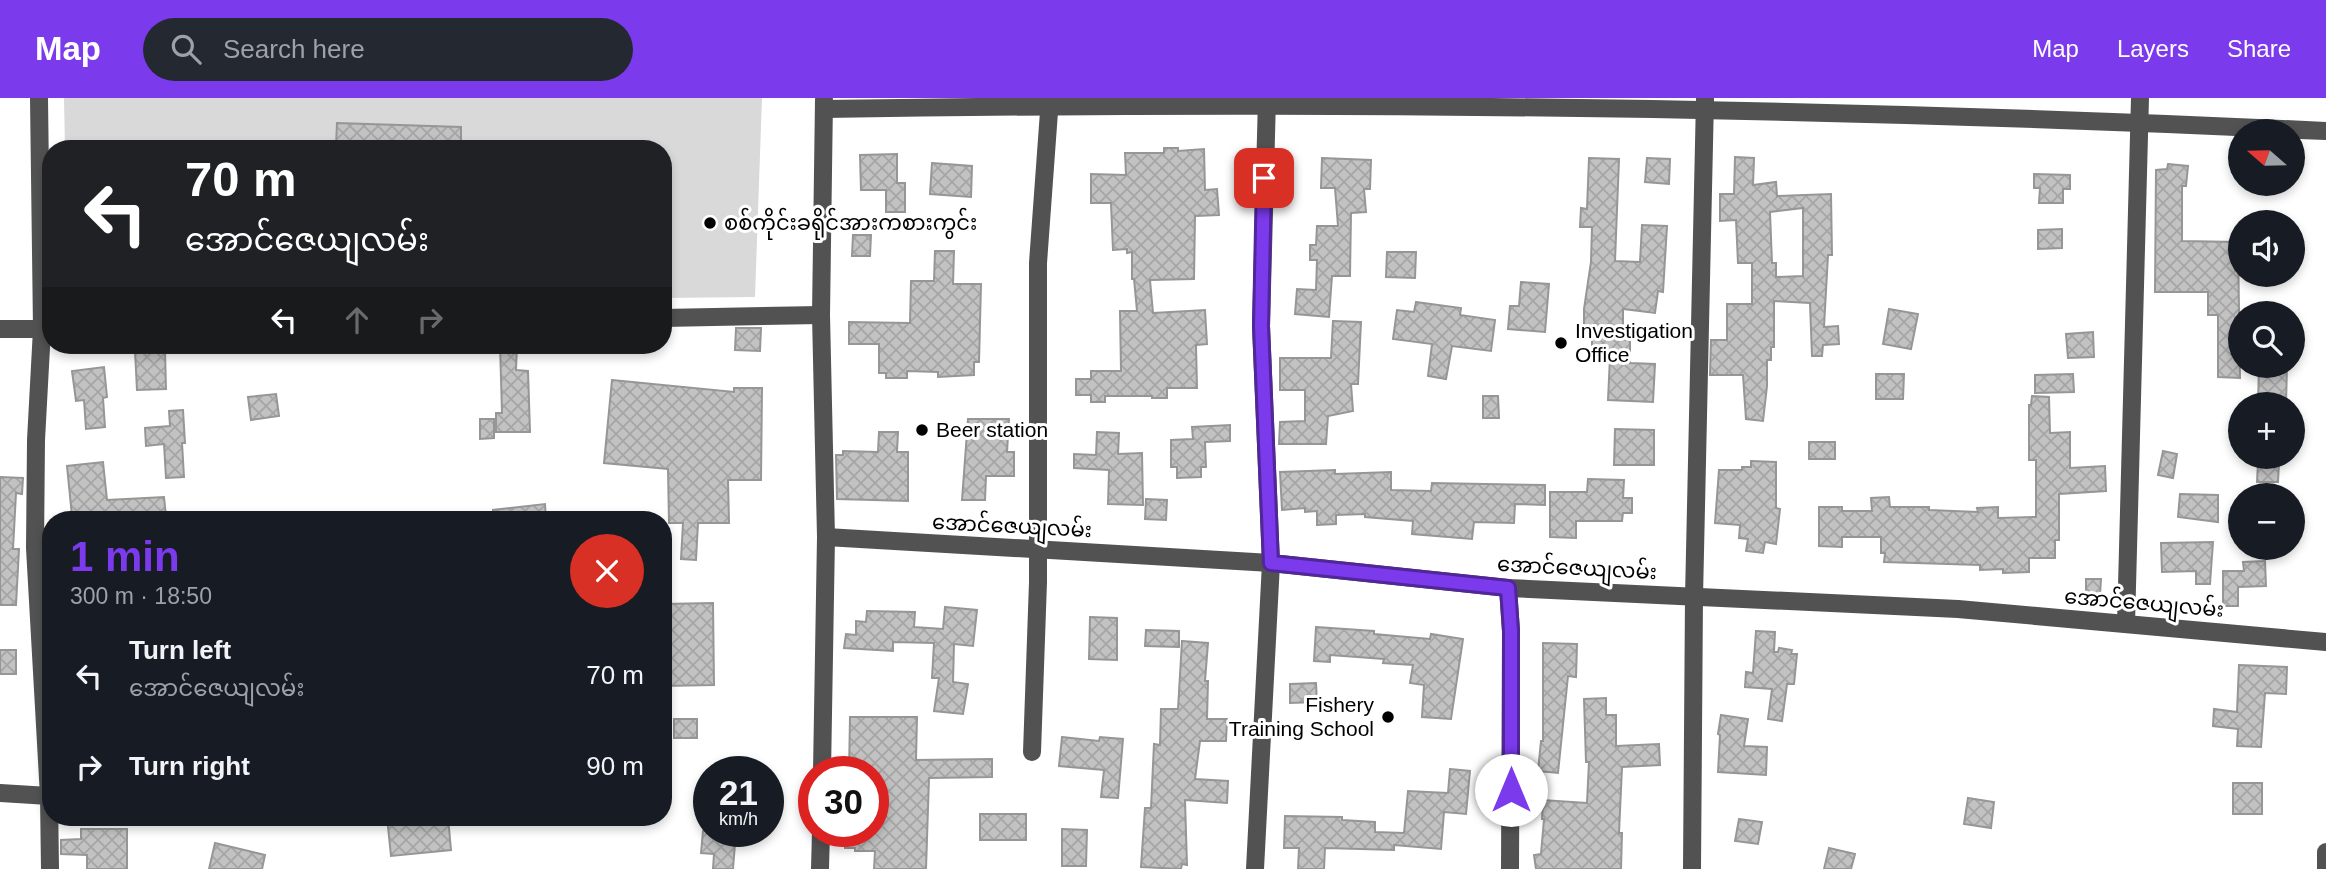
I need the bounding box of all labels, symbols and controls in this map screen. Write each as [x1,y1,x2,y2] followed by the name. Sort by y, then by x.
[143,18,633,81] search box
[35,30,101,67] text: Map
[167,30,205,68] icon: search
[223,34,365,64] text: Search here
[2032,35,2079,62] text: Map
[2117,35,2189,62] text: Layers
[2227,35,2291,62] text: Share
[2228,119,2305,196] north arrow
[2228,119,2305,560] map controls
[1234,148,1294,208] pin
[185,152,297,206] text: 70 m
[1245,159,1283,197] icon: arrive
[70,168,161,259] icon: left
[724,207,977,240] place label: စစ်ကိုင်းခရိုင်အားကစားကွင်း
[2228,210,2305,287] button: sound
[702,215,718,231] marker: စစ်ကိုင်းခရိုင်အားကစားကွင်း
[185,222,429,258] text: အောင်ဇေယျလမ်း
[265,301,303,339] icon: left
[338,301,376,339] icon: ahead
[411,301,449,339] icon: right
[2228,301,2305,378] button: search
[1575,319,1693,366] place label: Investigation Office
[1553,335,1569,351] marker: Investigation Office
[2228,392,2305,469] button: +
[936,418,1048,441] place label: Beer station
[914,422,930,438] marker: Beer station
[2228,483,2305,560] button: −
[931,506,1093,548] street label: အောင်ဇေယျလမ်း
[70,533,180,580] text: 1 min
[570,534,644,608] button: close
[1496,548,1658,590] street label: အောင်ဇေယျလမ်း
[2063,580,2225,628] street label: အောင်ဇေယျလမ်း
[70,583,212,609] text: 300 m · 18:50
[129,635,231,665] text: Turn left
[70,657,108,695] icon: left
[586,660,644,690] text: 70 m
[129,675,304,701] text: အောင်ဇေယျလမ်း
[1229,693,1374,740] place label: Fishery Training School
[1380,709,1396,725] marker: Fishery Training School
[70,748,108,786] icon: right
[129,751,250,781] text: Turn right
[586,751,644,781] text: 90 m
[1474,753,1548,827] position arrow
[798,756,889,847] speed limit sign: 30
[719,773,758,812] text: 21
[719,809,758,829] text: km/h

